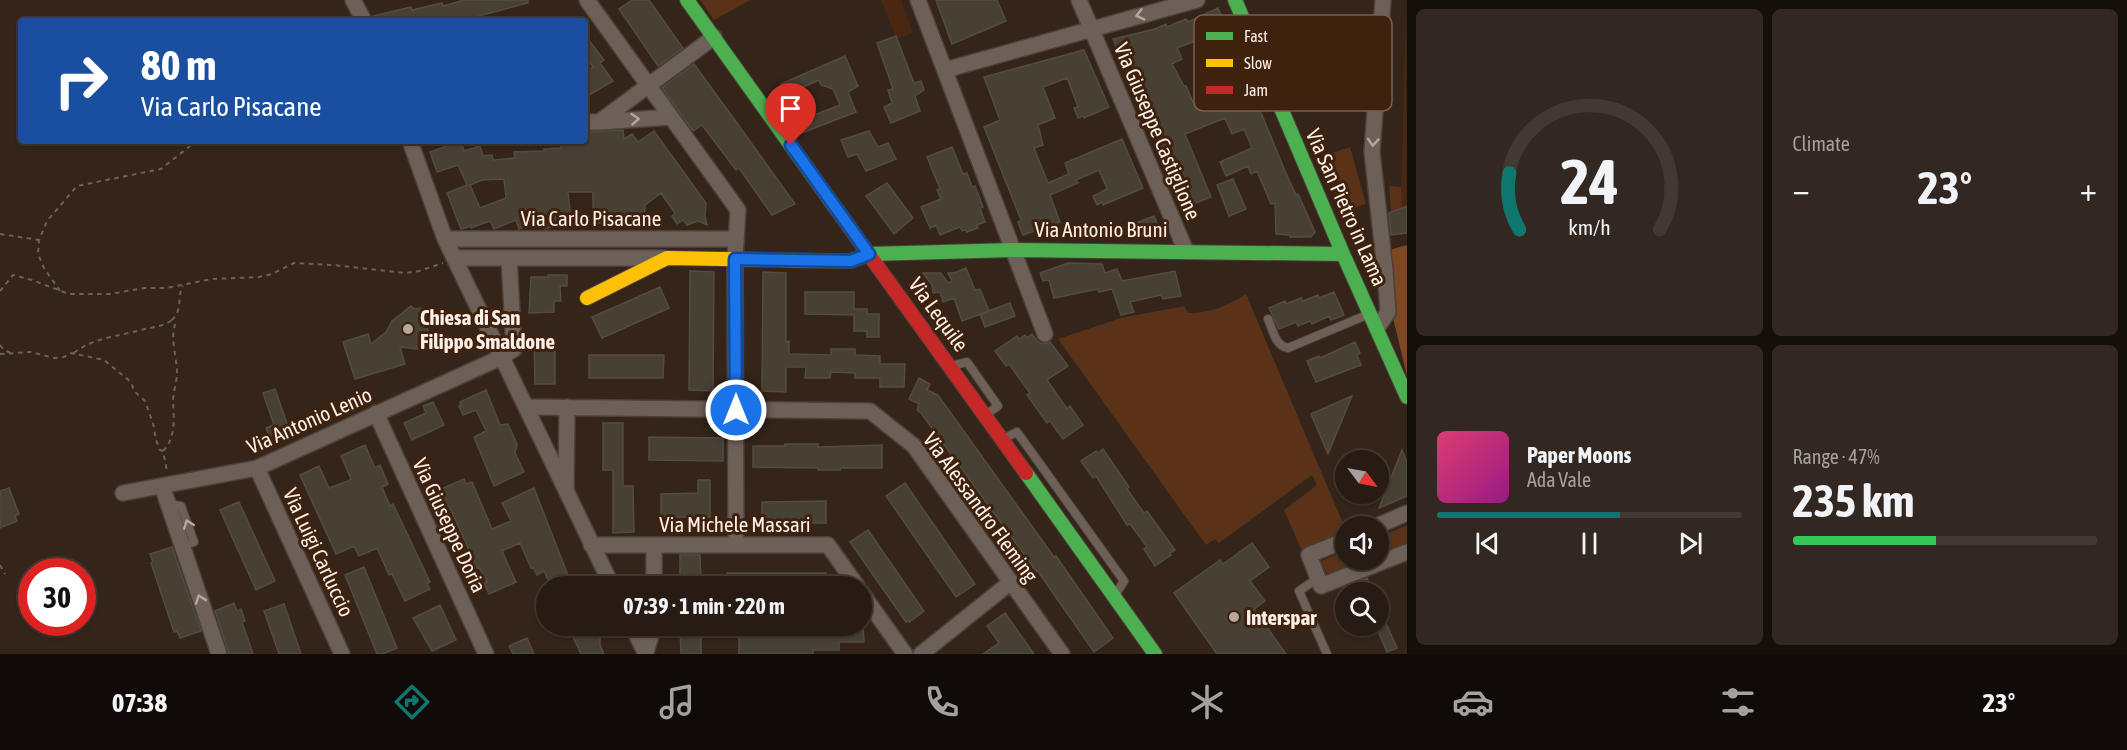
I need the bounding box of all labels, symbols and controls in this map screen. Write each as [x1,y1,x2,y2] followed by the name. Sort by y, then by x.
[1135,8,1146,20] one-way arrow
[1194,15,1392,111] legend
[1244,27,1268,45] text: Fast
[1110,39,1206,223] street label: Via Giuseppe Castiglione
[141,41,216,89] text: 80 m
[42,42,120,120] icon: right
[1244,54,1272,72] text: Slow
[1244,81,1268,99] text: Jam
[765,83,816,145] pin
[141,91,322,122] text: Via Carlo Pisacane
[774,92,807,125] icon: arrive
[630,113,640,126] one-way arrow
[1302,125,1392,289] street label: Via San Pietro in Lama
[1793,132,1850,155] text: Climate
[1367,138,1380,147] one-way arrow
[1560,146,1619,217] text: 24
[1917,162,1972,214] text: 23°
[1793,170,1810,208] text: −
[2080,170,2097,208] text: +
[521,206,661,230] street label: Via Carlo Pisacane
[1568,215,1611,240] text: km/h
[1034,217,1168,241] street label: Via Antonio Bruni
[904,273,974,355] street label: Via Lequile
[420,305,555,353] place label: Chiesa di San Filippo Smaldone
[401,322,415,336] marker: Chiesa di San Filippo Smaldone
[704,378,768,442] position arrow
[243,382,375,458] street label: Via Antonio Lenio
[919,427,1043,587] street label: Via Alessandro Fleming
[1527,442,1631,468] text: Paper Moons
[1793,445,1880,468] text: Range · 47%
[1335,450,1389,504] north arrow
[1335,450,1389,636] map controls
[408,454,492,596] street label: Via Giuseppe Doria
[1527,468,1591,491] text: Ada Vale
[1793,475,1914,527] text: 235 km
[279,484,359,620] street label: Via Luigi Carluccio
[659,512,811,536] street label: Via Michele Massari
[1335,516,1389,570] button: sound
[182,519,195,530] one-way arrow
[1471,527,1504,560] icon: previous
[1573,527,1606,560] icon: pause
[1674,527,1707,560] icon: next
[18,558,96,636] speed limit sign: 30
[1335,582,1389,636] button: search
[623,593,785,619] text: 07:39 · 1 min · 220 m
[195,594,208,605] one-way arrow
[1246,605,1317,629] place label: Interspar
[1227,610,1241,624] marker: Interspar
[391,681,433,723] icon: directions
[656,681,698,723] icon: music
[921,681,963,723] icon: phone
[1186,681,1228,723] icon: climate
[1452,681,1494,723] icon: car
[1717,681,1759,723] icon: filters
[112,687,167,718] text: 07:38
[1982,687,2015,718] text: 23°

